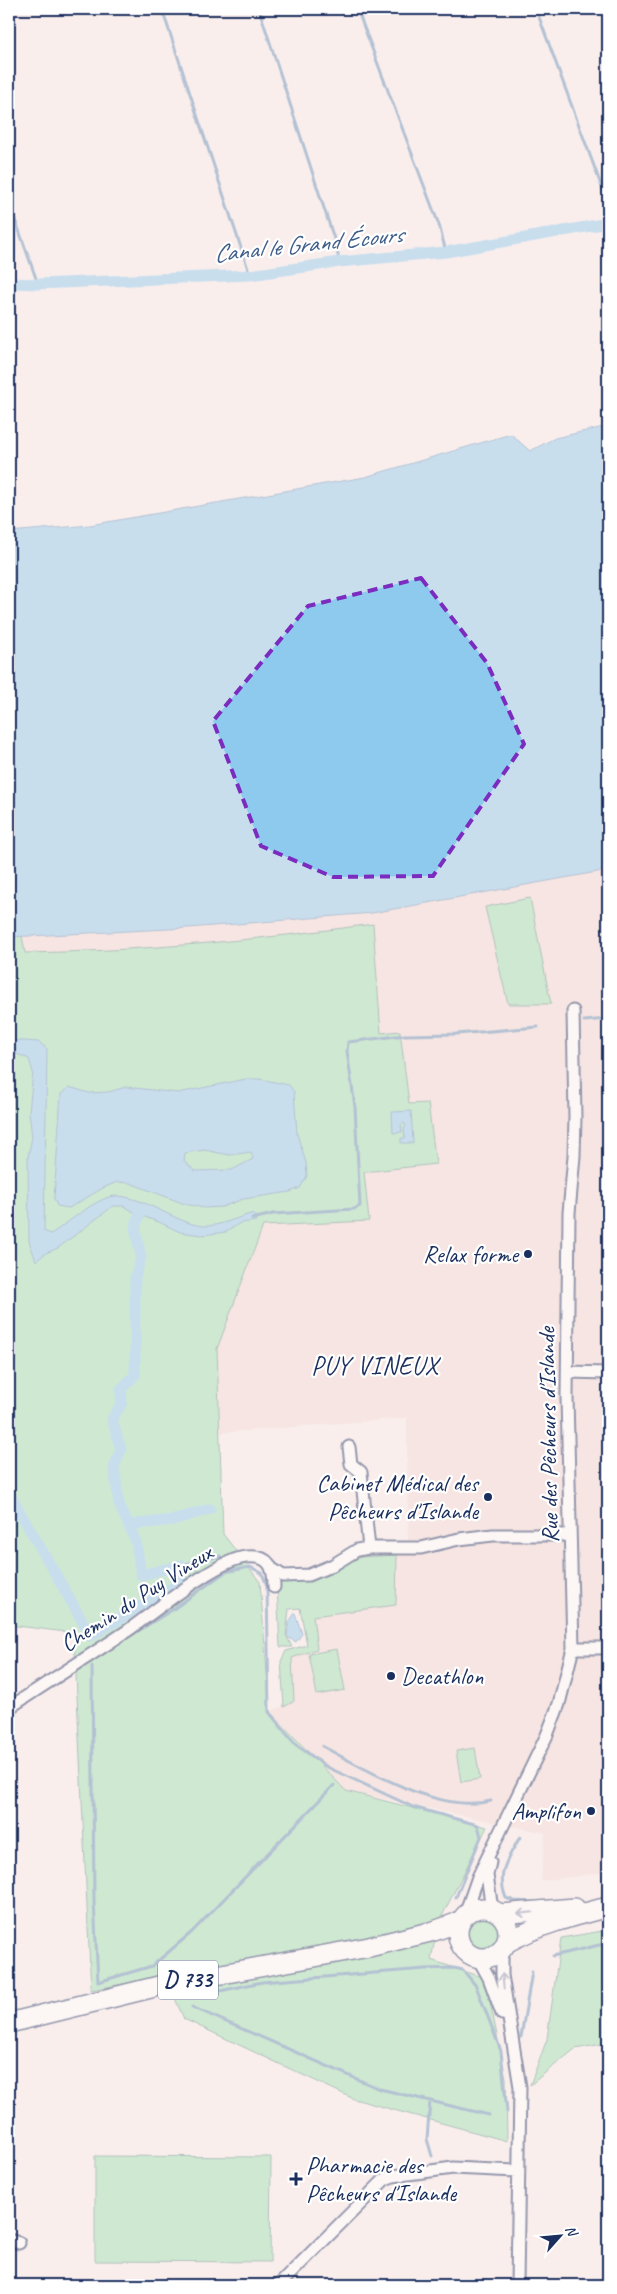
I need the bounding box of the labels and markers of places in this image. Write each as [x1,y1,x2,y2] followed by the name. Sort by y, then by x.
[423,1239,520,1269] place label: Relax forme
[522,1248,534,1260] marker: Relax forme
[317,1468,480,1526] place label: Cabinet Médical des Pêcheurs d'Islande
[482,1491,494,1503] marker: Cabinet Médical des Pêcheurs d'Islande
[401,1661,483,1691] place label: Decathlon
[385,1670,397,1682] marker: Decathlon
[511,1796,581,1826] place label: Amplifon
[585,1805,597,1817] marker: Amplifon
[306,2150,458,2208] place label: Pharmacie des Pêcheurs d'Islande
[290,2173,302,2185] marker: Pharmacie des Pêcheurs d'Islande

